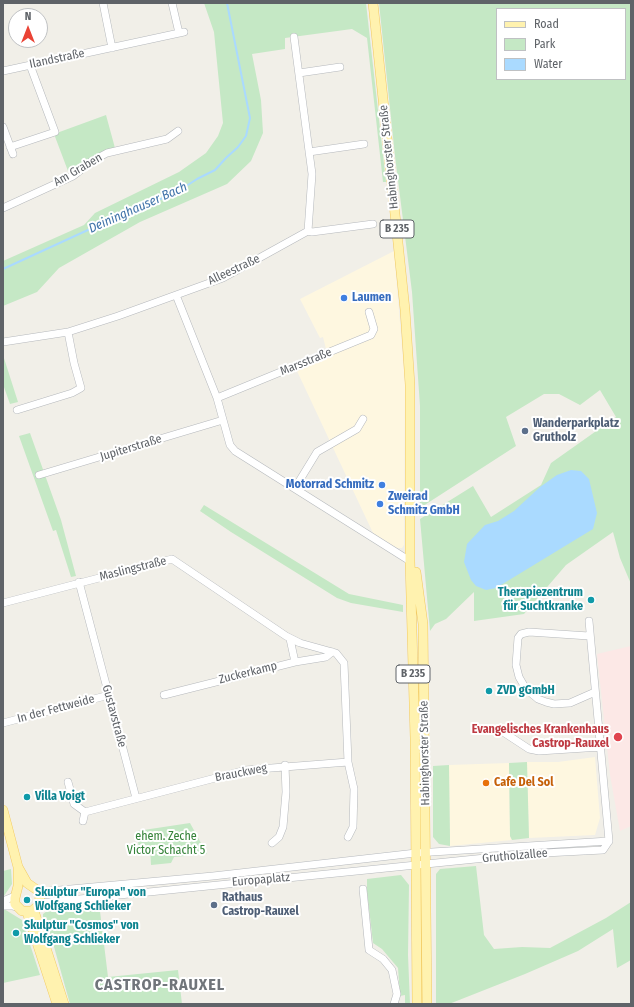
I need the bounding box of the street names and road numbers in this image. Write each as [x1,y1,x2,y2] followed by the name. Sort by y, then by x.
[28,46,86,72] street label: Ilandstraße
[376,104,402,210] street label: Habinghorster Straße
[51,150,105,190] street label: Am Graben
[380,220,414,238] road number: B 235
[206,252,262,288] street label: Alleestraße
[278,345,334,379] street label: Marsstraße
[98,432,164,464] street label: Jupiterstraße
[98,554,168,584] street label: Maslingstraße
[217,659,279,687] street label: Zuckerkamp
[396,665,430,683] road number: B 235
[99,683,129,749] street label: Gustavstraße
[16,692,96,726] street label: In der Fettweide
[417,700,433,806] street label: Habinghorster Straße
[214,761,268,785] street label: Brauckweg
[482,846,548,866] street label: Grutholzallee
[231,870,291,890] street label: Europaplatz

